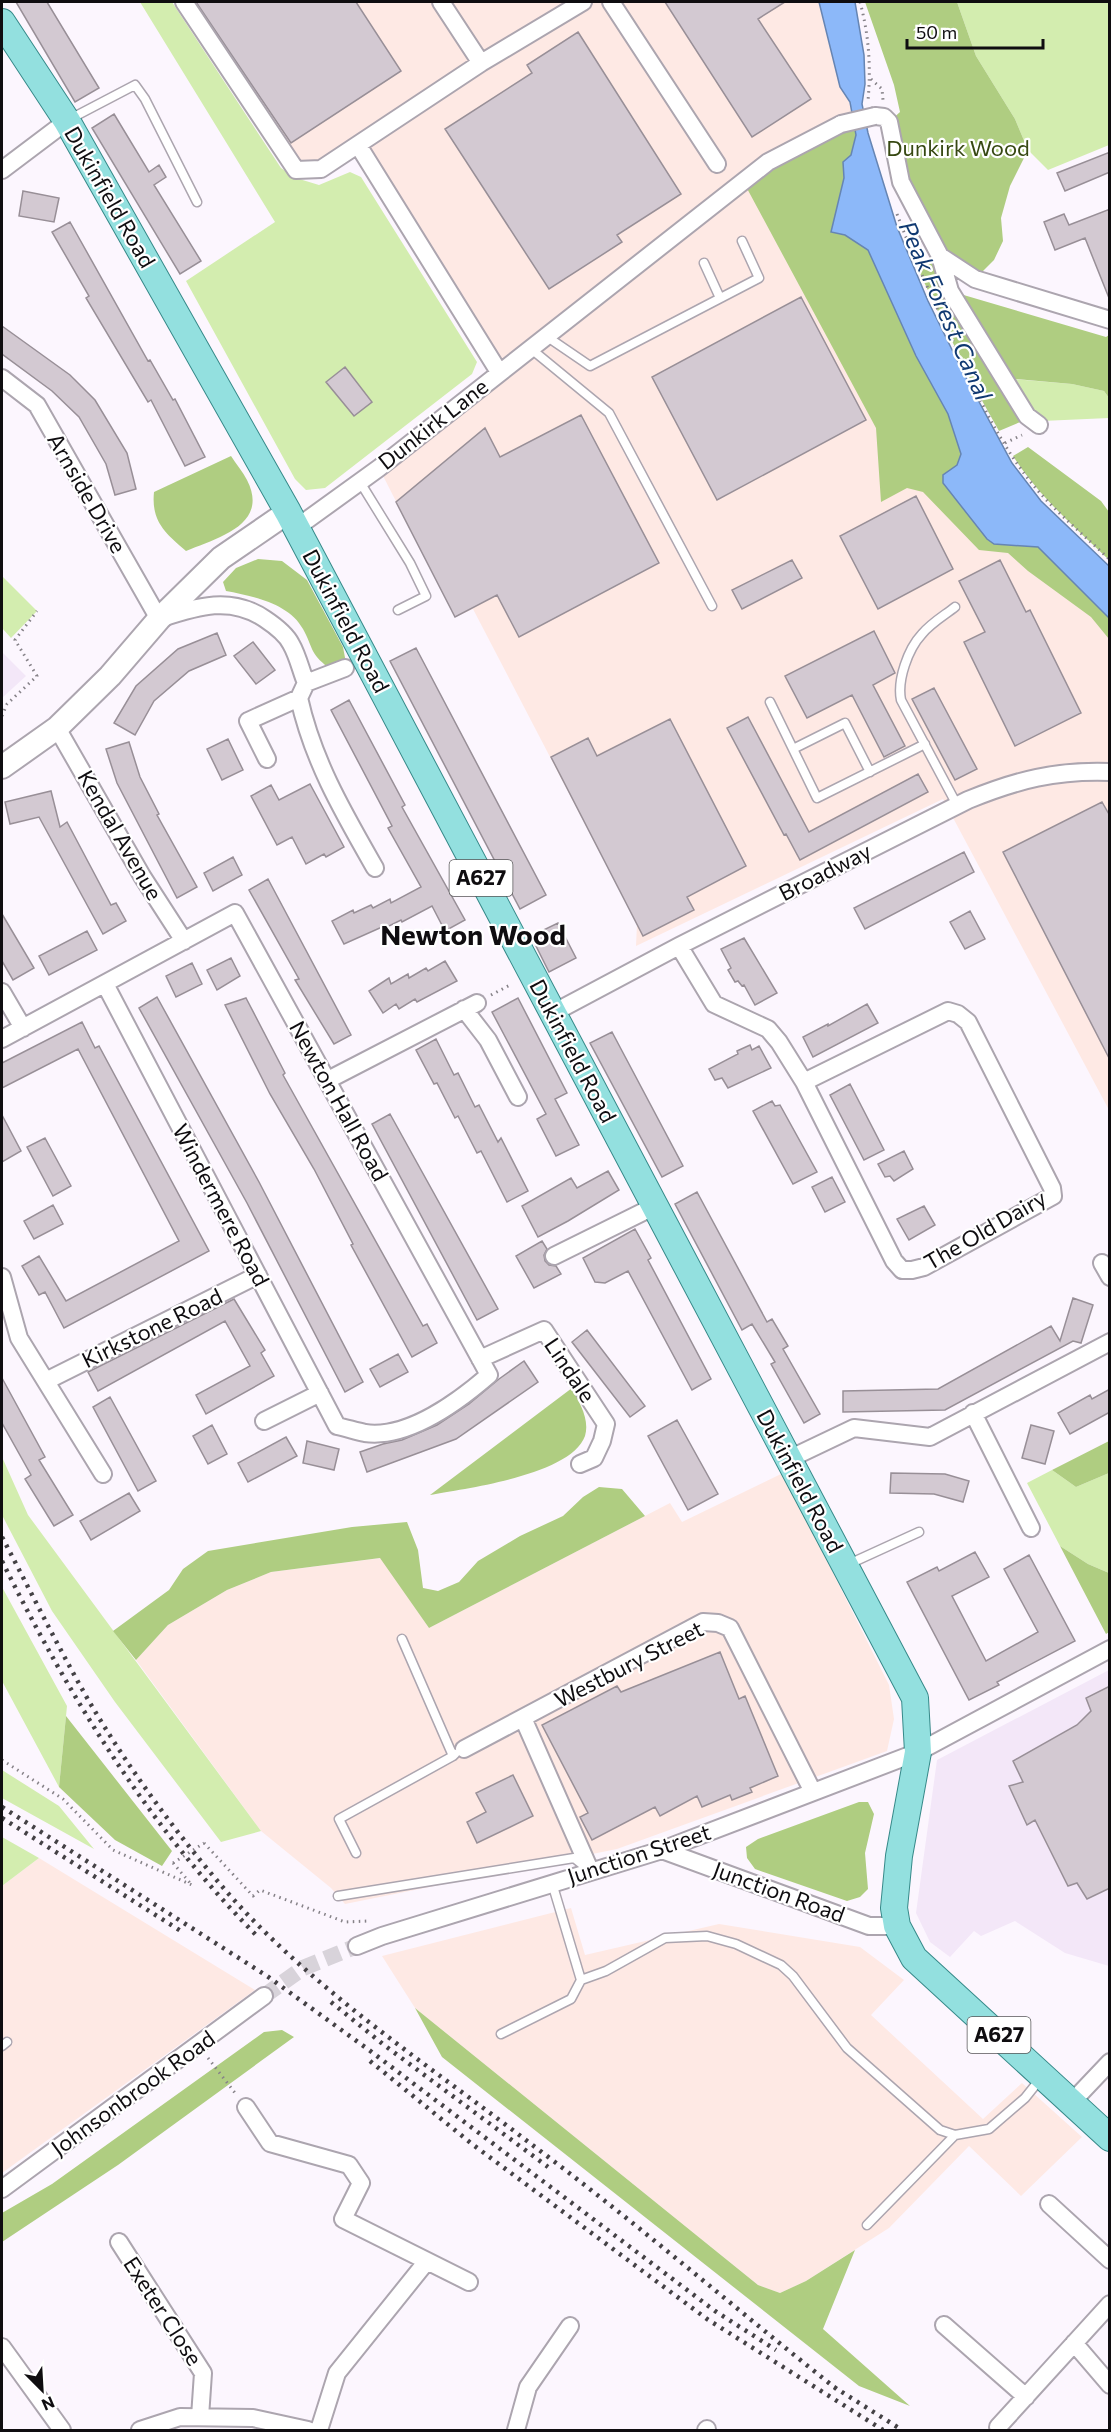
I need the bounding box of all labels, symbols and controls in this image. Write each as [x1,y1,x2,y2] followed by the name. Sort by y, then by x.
[907,12,1044,50] scale bar
[916,21,957,43] text: 50 m
[59,121,162,272] street label: Dukinfield Road
[886,134,1030,161] park label: Dunkirk Wood
[894,216,999,406] water label: Peak Forest Canal
[372,372,493,475] street label: Dunkirk Lane
[42,428,133,557] street label: Arnside Drive
[297,544,396,697] street label: Dukinfield Road
[72,765,169,905] street label: Kendal Avenue
[774,837,875,906] street label: Broadway
[450,860,512,896] road number: A627
[380,917,566,951] district label: Newton Wood
[524,974,623,1127] street label: Dukinfield Road
[284,1016,395,1186] street label: Newton Hall Road
[167,1119,276,1291] street label: Windermere Road
[919,1184,1051,1275] street label: The Old Dairy
[77,1282,226,1373] street label: Kirkstone Road
[539,1332,602,1407] street label: Lindale
[751,1404,850,1557] street label: Dukinfield Road
[550,1614,708,1713] street label: Westbury Street
[564,1818,714,1889] street label: Junction Street
[710,1855,849,1928] street label: Junction Road
[968,2017,1030,2053] road number: A627
[46,2024,220,2161] street label: Johnsonbrook Road
[118,2251,209,2370] street label: Exeter Close
[12,2360,72,2420] north arrow
[39,2393,58,2415] text: N

